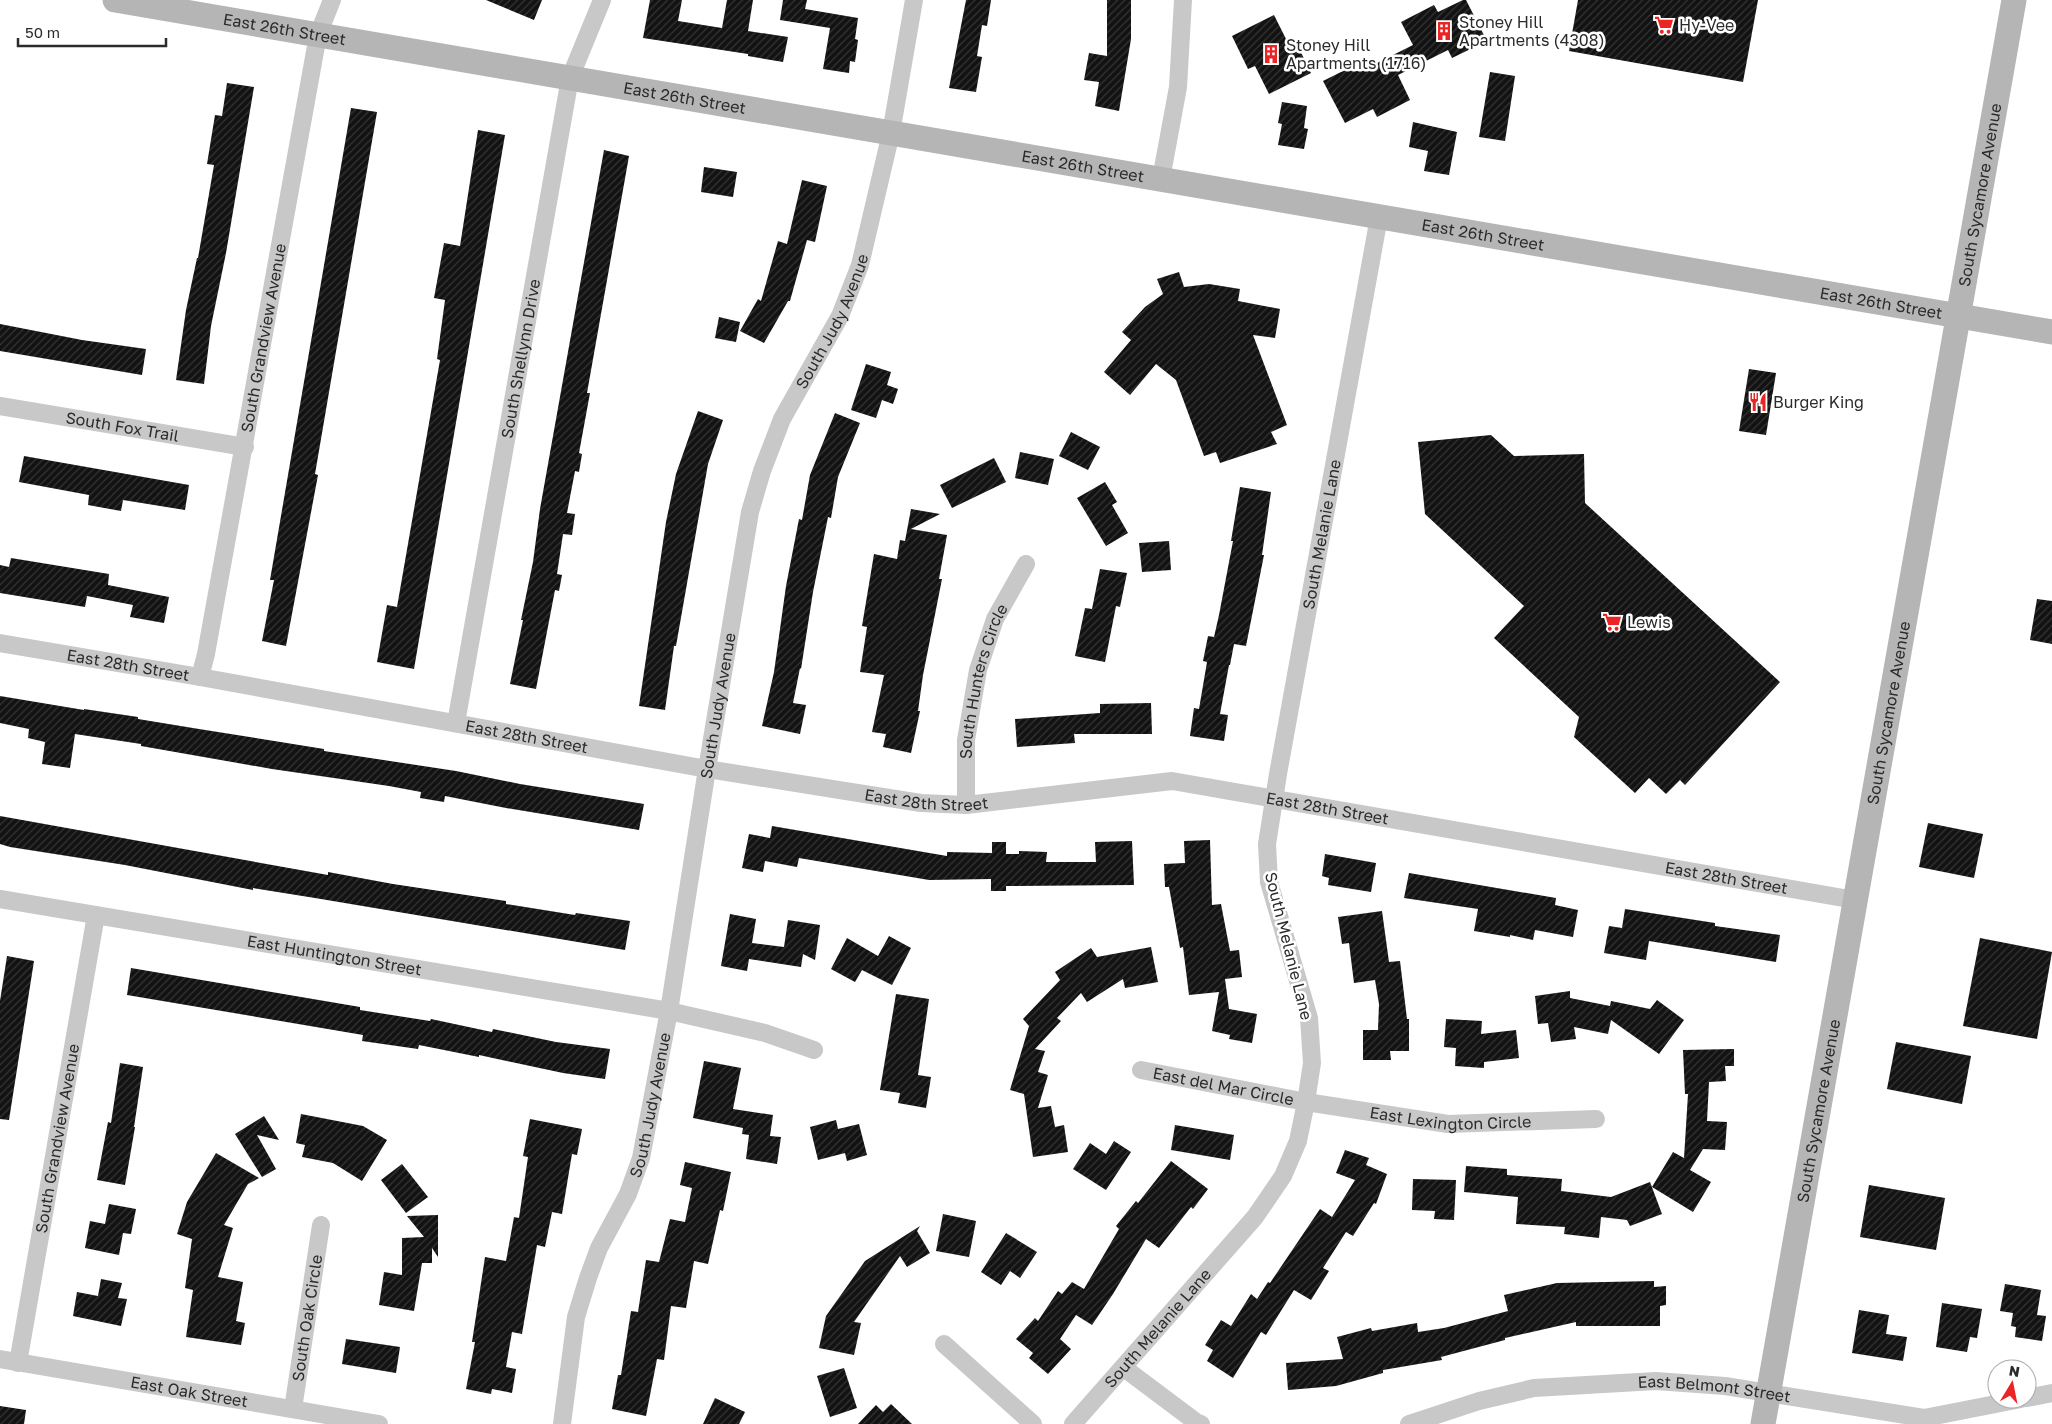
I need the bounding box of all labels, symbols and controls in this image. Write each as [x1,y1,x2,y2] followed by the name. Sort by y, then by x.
[222,9,347,49] street label: East 26th Street
[1459,12,1605,50] place label: Stoney Hill Apartments (4308)
[1653,14,1675,36] supermarket icon: Hy-Vee
[18,15,165,47] scale bar
[1679,15,1734,35] place label: Hy-Vee
[1433,20,1455,42] building icon: Stoney Hill Apartments (4308)
[25,23,60,41] text: 50 m
[1286,35,1426,73] place label: Stoney Hill Apartments (1716)
[1260,43,1282,65] building icon: Stoney Hill Apartments (1716)
[622,77,748,118] street label: East 26th Street
[1954,102,2006,288] street label: South Sycamore Avenue
[1020,146,1146,186] street label: East 26th Street
[1420,214,1546,255] street label: East 26th Street
[236,242,290,434] street label: South Grandview Avenue
[791,252,872,392] street label: South Judy Avenue
[496,277,544,440] street label: South Shellynn Drive
[1818,282,1944,323] street label: East 26th Street
[1747,391,1769,413] restaurant icon: Burger King
[1773,392,1864,412] place label: Burger King
[64,407,180,446] street label: South Fox Trail
[1298,458,1345,611] street label: South Melanie Lane
[956,600,1012,759] street label: South Hunters Circle
[1601,611,1623,633] supermarket icon: Lewis
[1627,612,1671,632] place label: Lewis
[1862,620,1914,806] street label: South Sycamore Avenue
[696,631,740,780] street label: South Judy Avenue
[65,645,191,685] street label: East 28th Street
[464,715,590,757] street label: East 28th Street
[863,784,989,815] street label: East 28th Street
[1264,788,1390,829] street label: East 28th Street
[1663,857,1789,898] street label: East 28th Street
[1261,870,1317,1022] street label: South Melanie Lane
[246,931,423,979] street label: East Huntington Street
[1792,1018,1844,1204] street label: South Sycamore Avenue
[625,1031,675,1180] street label: South Judy Avenue
[31,1042,83,1235] street label: South Grandview Avenue
[1151,1063,1296,1109] street label: East del Mar Circle
[1368,1102,1532,1134] street label: East Lexington Circle
[287,1253,326,1383] street label: South Oak Circle
[1100,1264,1215,1392] street label: South Melanie Lane
[1987,1359,2037,1409] north arrow
[2008,1361,2021,1380] text: N
[1637,1371,1792,1406] street label: East Belmont Street
[129,1372,250,1411] street label: East Oak Street

